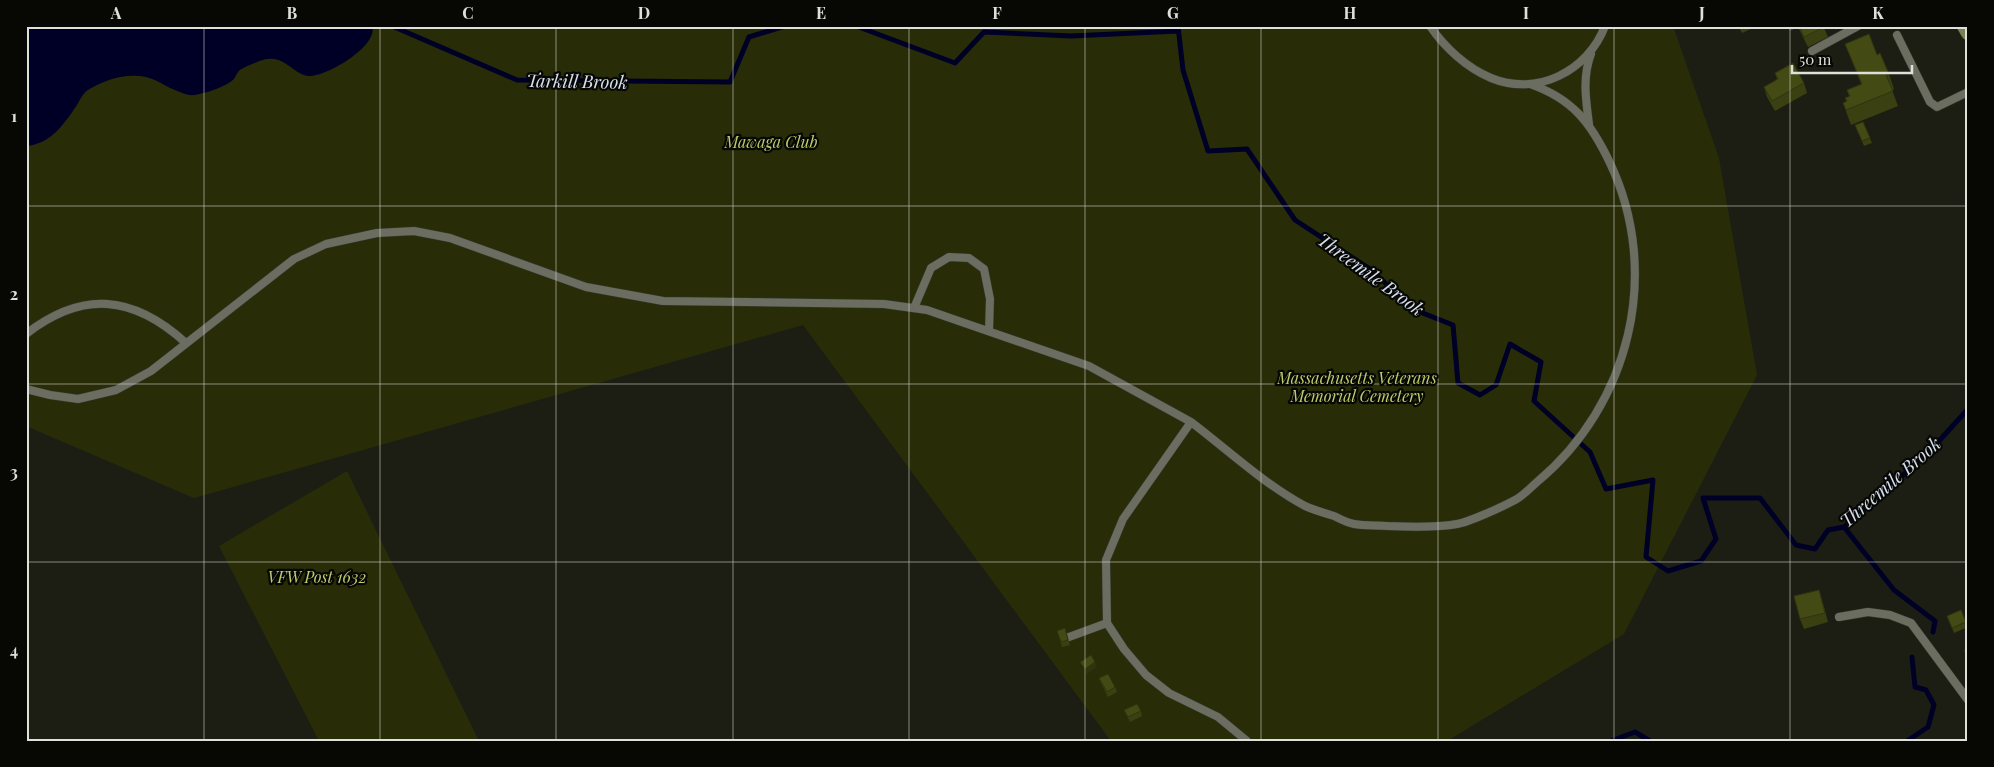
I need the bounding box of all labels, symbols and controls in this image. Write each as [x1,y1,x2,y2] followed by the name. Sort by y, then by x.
[110,2,122,23] text: A
[287,2,298,23] text: B
[462,2,474,23] text: C
[638,2,650,23] text: D
[816,2,826,23] text: E
[992,2,1002,23] text: F
[1167,2,1179,23] text: G
[1344,2,1357,23] text: H
[1523,2,1529,23] text: I
[1698,2,1705,23] text: J
[1872,2,1884,23] text: K
[1792,42,1912,74] scale bar
[1799,49,1832,69] text: 50 m
[526,68,628,94] water label: Tarkill Brook
[11,105,17,126] text: 1
[723,131,818,152] park label: Mawaga Club
[1313,227,1429,321] water label: Threemile Brook
[10,283,18,304] text: 2
[1276,367,1437,406] park label: Massachusetts Veterans Memorial Cemetery
[1834,431,1946,533] water label: Threemile Brook
[10,461,18,482] text: 3
[267,566,367,587] park label: VFW Post 1632
[10,639,18,660] text: 4

